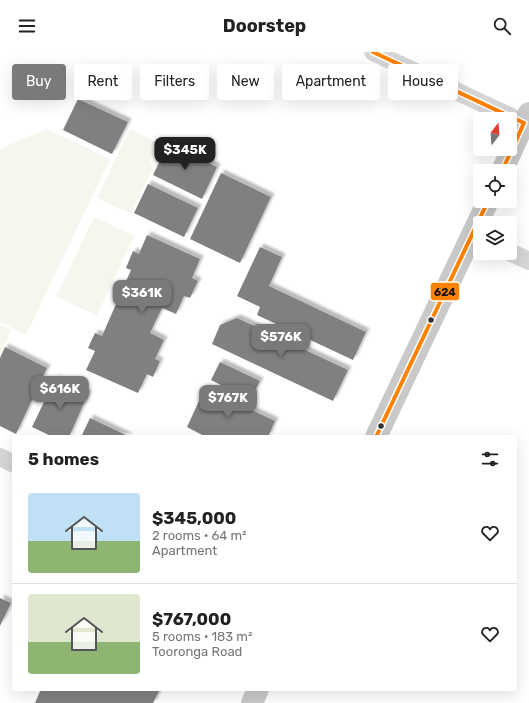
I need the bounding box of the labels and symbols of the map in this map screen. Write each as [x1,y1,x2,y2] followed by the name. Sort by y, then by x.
[473,112,517,156] north arrow
[157,137,213,171] pin: $345K
[114,280,170,314] pin: $361K
[430,282,460,301] line badge: 624
[434,286,456,299] text: 624
[426,315,436,325] unlabelled marker
[253,324,309,358] pin: $576K
[32,376,88,410] pin: $616K
[200,385,256,419] pin: $767K
[376,421,386,431] unlabelled marker

